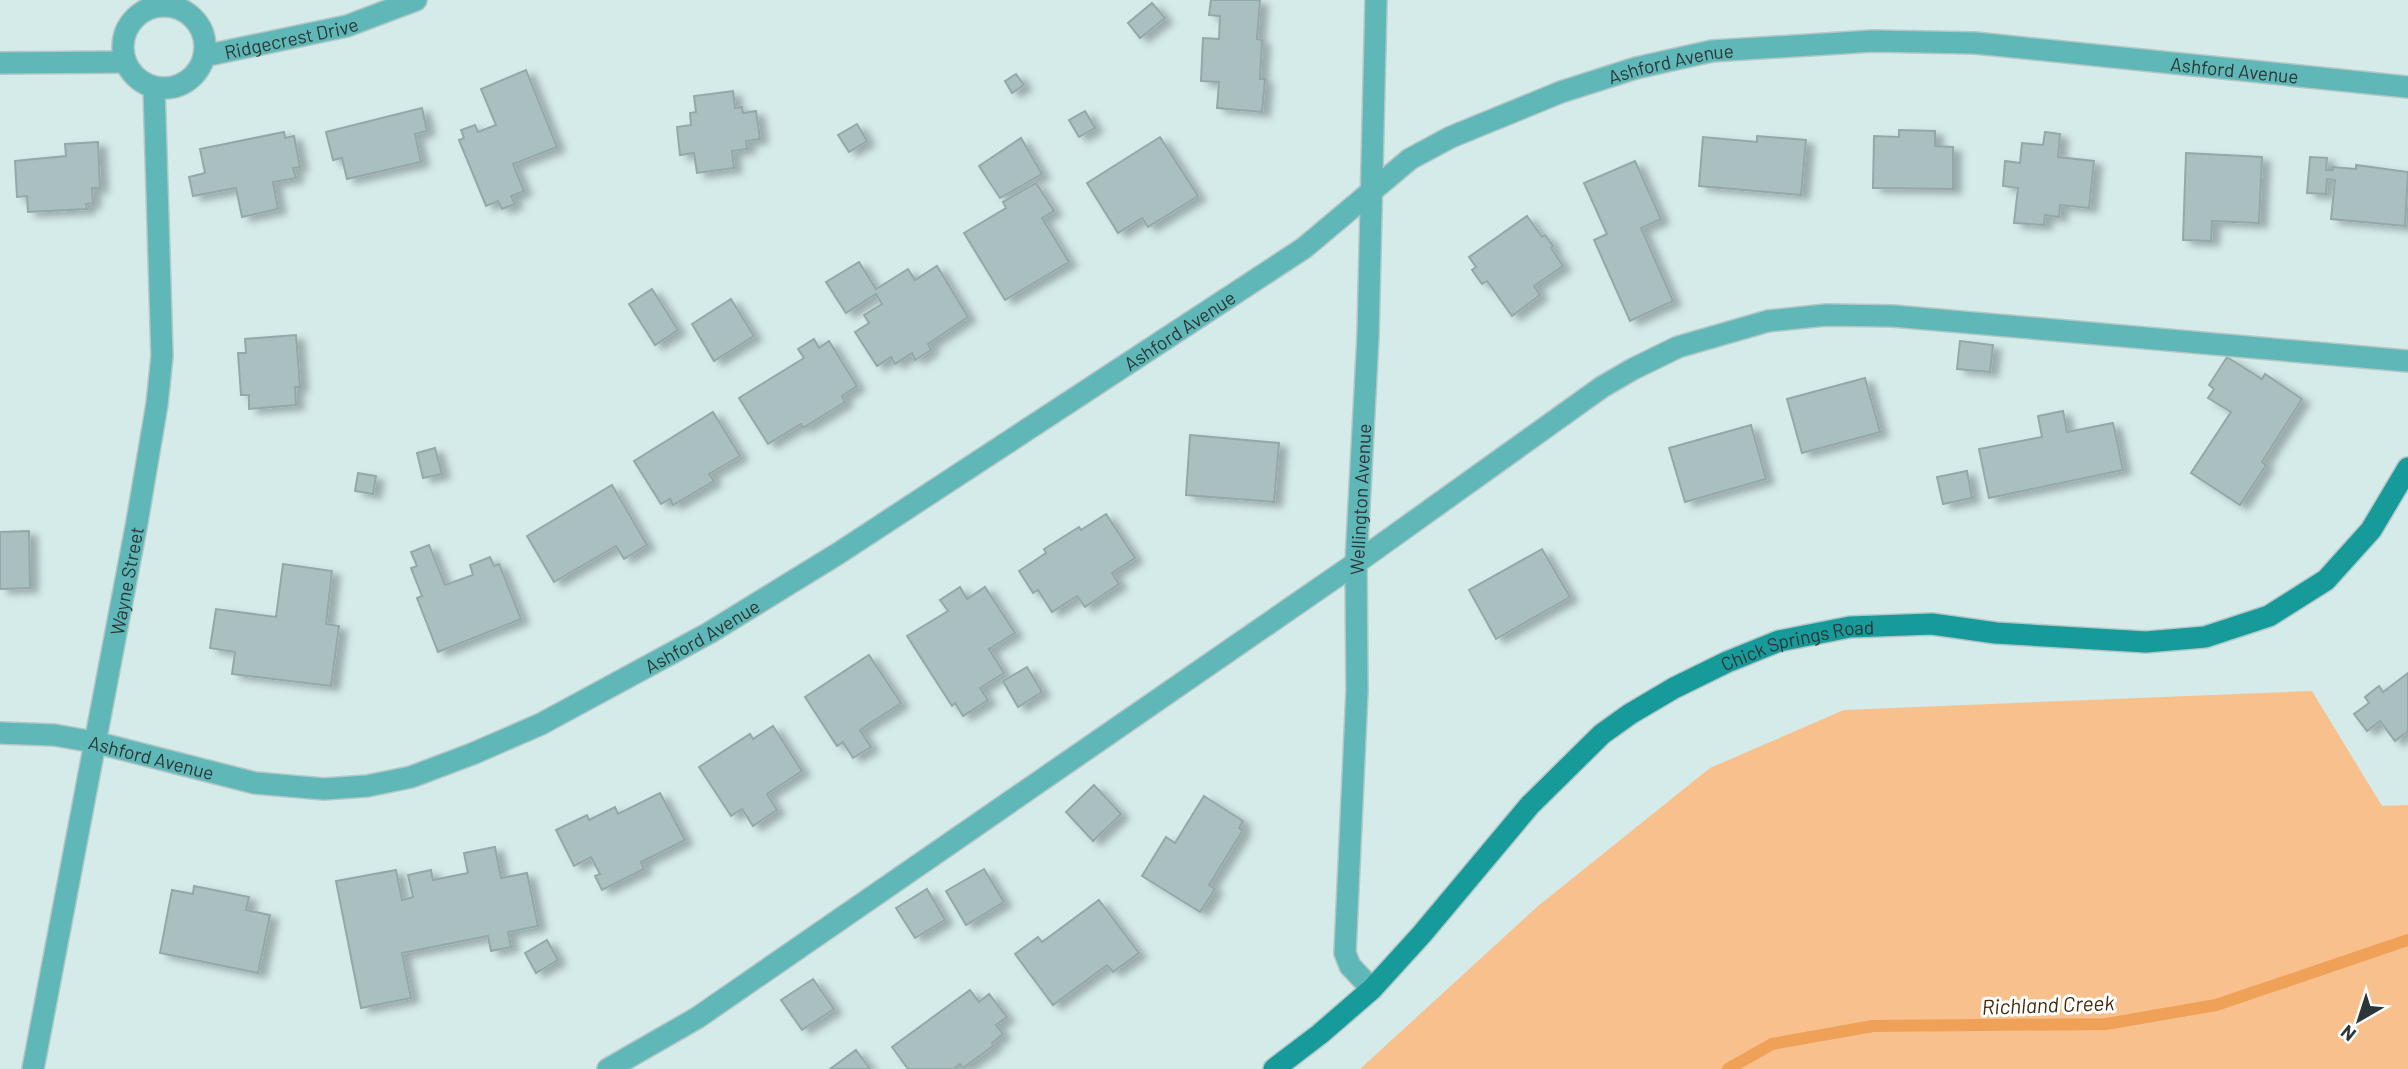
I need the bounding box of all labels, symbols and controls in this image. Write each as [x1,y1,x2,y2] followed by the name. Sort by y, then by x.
[222,11,361,63] street label: Ridgecrest Drive
[1605,38,1734,88] street label: Ashford Avenue
[2169,51,2300,87] street label: Ashford Avenue
[1119,285,1239,375] street label: Ashford Avenue
[1344,423,1375,575] street label: Wellington Avenue
[104,524,147,637] street label: Wayne Street
[640,593,763,677] street label: Ashford Avenue
[1716,615,1874,675] street label: Chick Springs Road
[86,730,217,784] street label: Ashford Avenue
[2324,985,2394,1055] north arrow
[1981,989,2116,1019] water label: Richland Creek
[2336,1021,2360,1047] text: N

